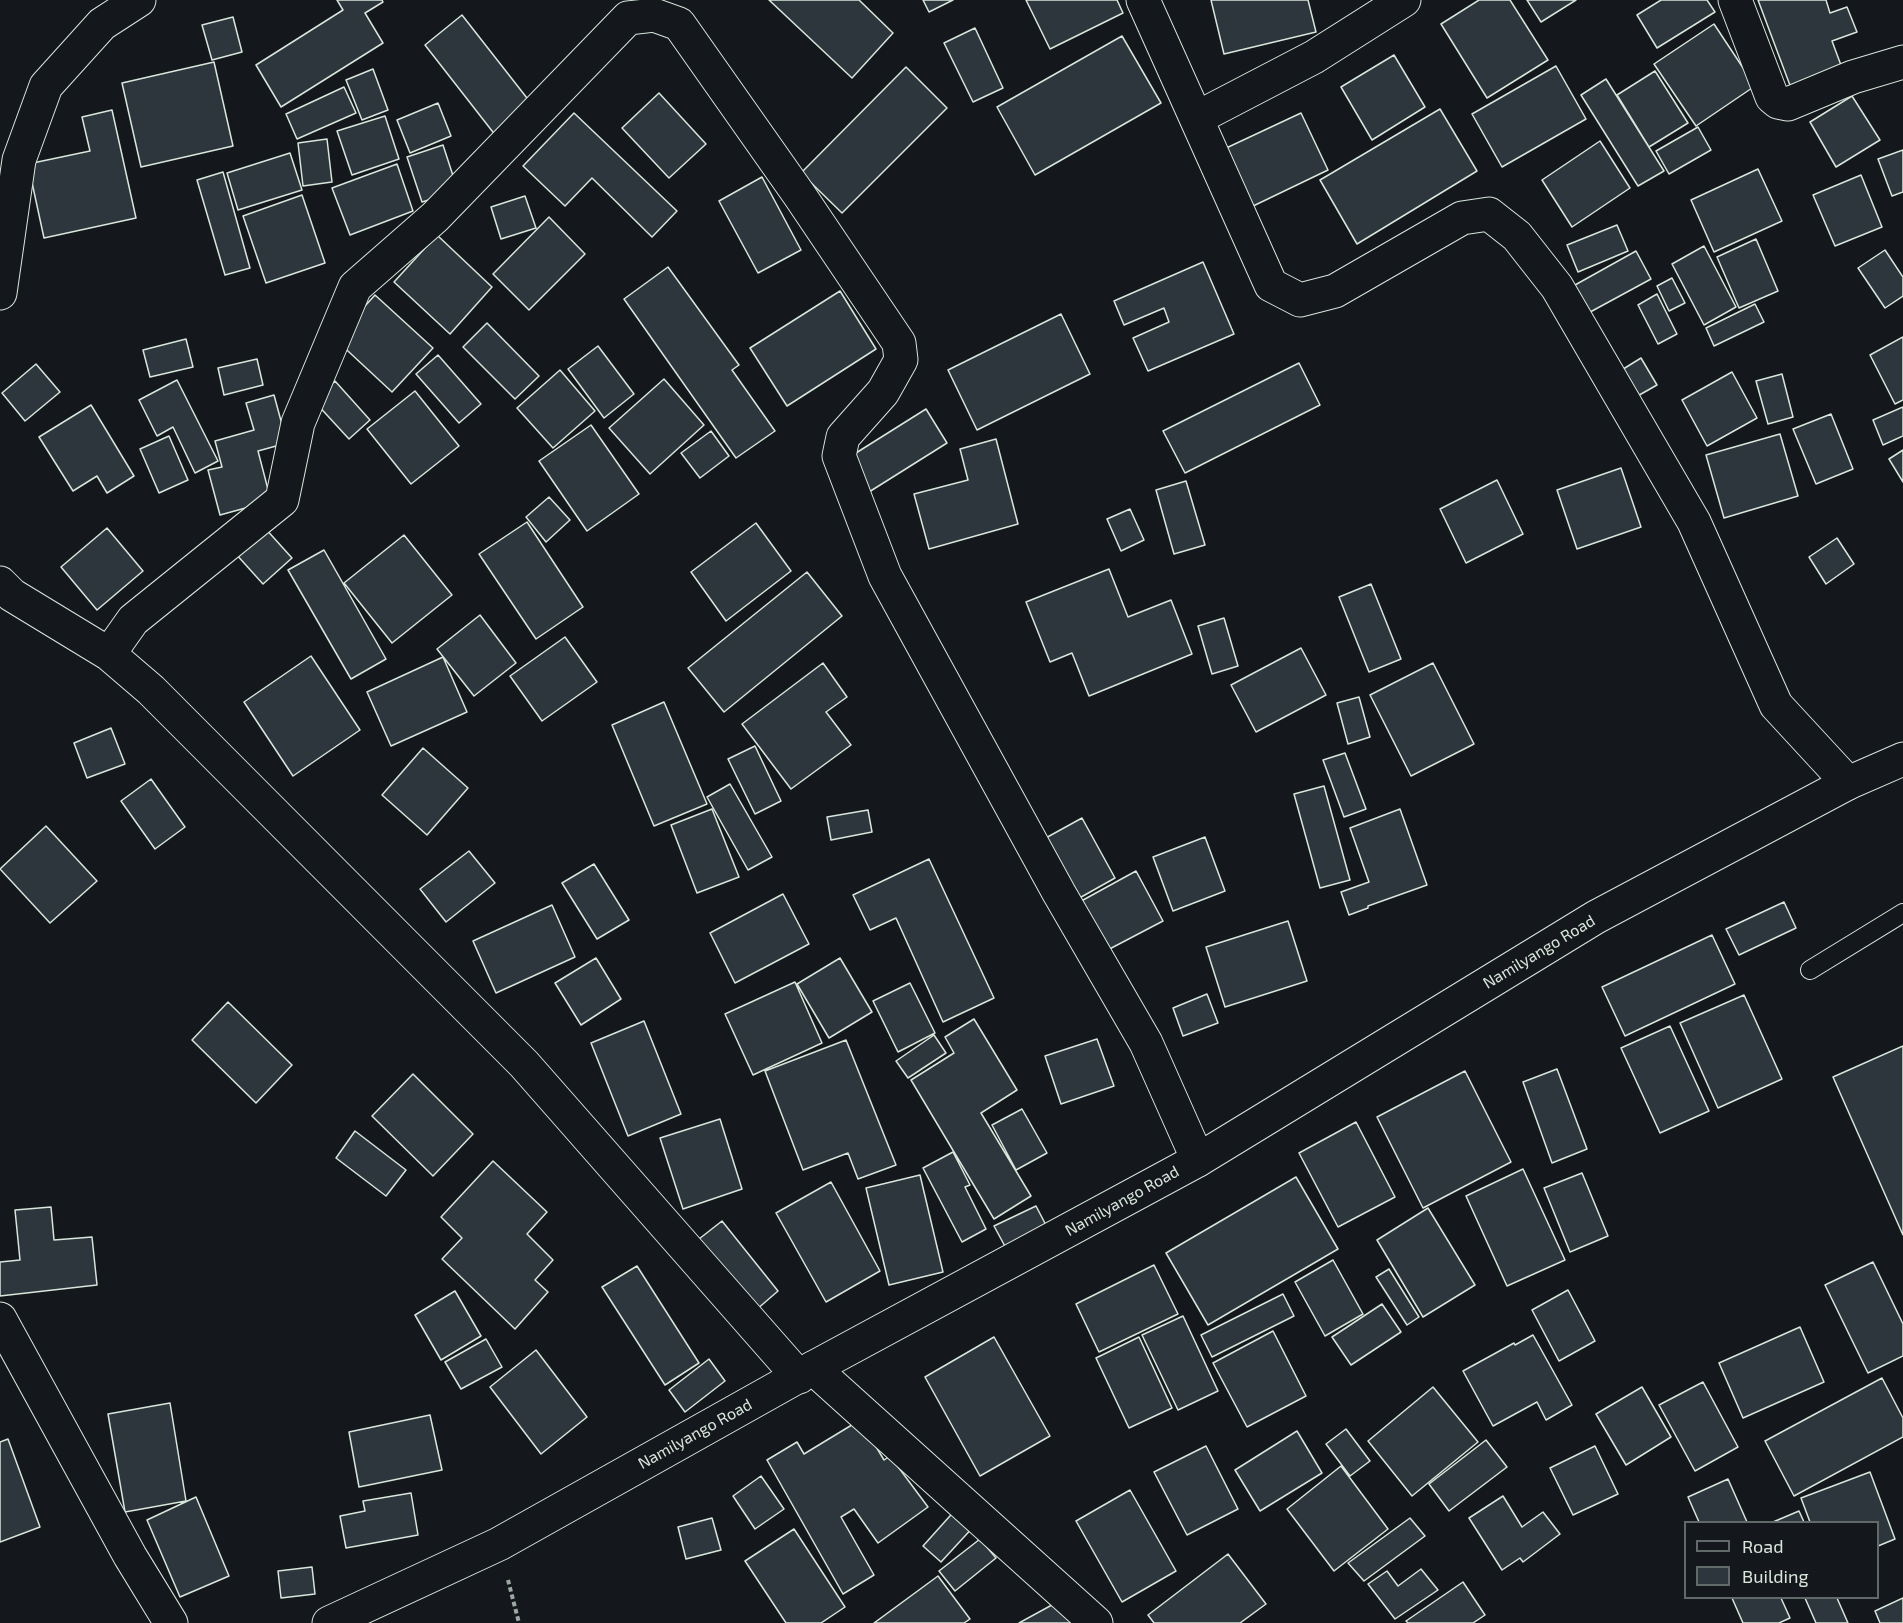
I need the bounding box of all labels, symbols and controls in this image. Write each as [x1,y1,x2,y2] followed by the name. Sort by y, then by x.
[1480,911,1598,993] street label: Namilyango Road
[1062,1162,1182,1240] street label: Namilyango Road
[635,1395,755,1473] street label: Namilyango Road
[1684,1521,1879,1599] legend
[1742,1535,1783,1557] text: Road
[1742,1565,1809,1587] text: Building

